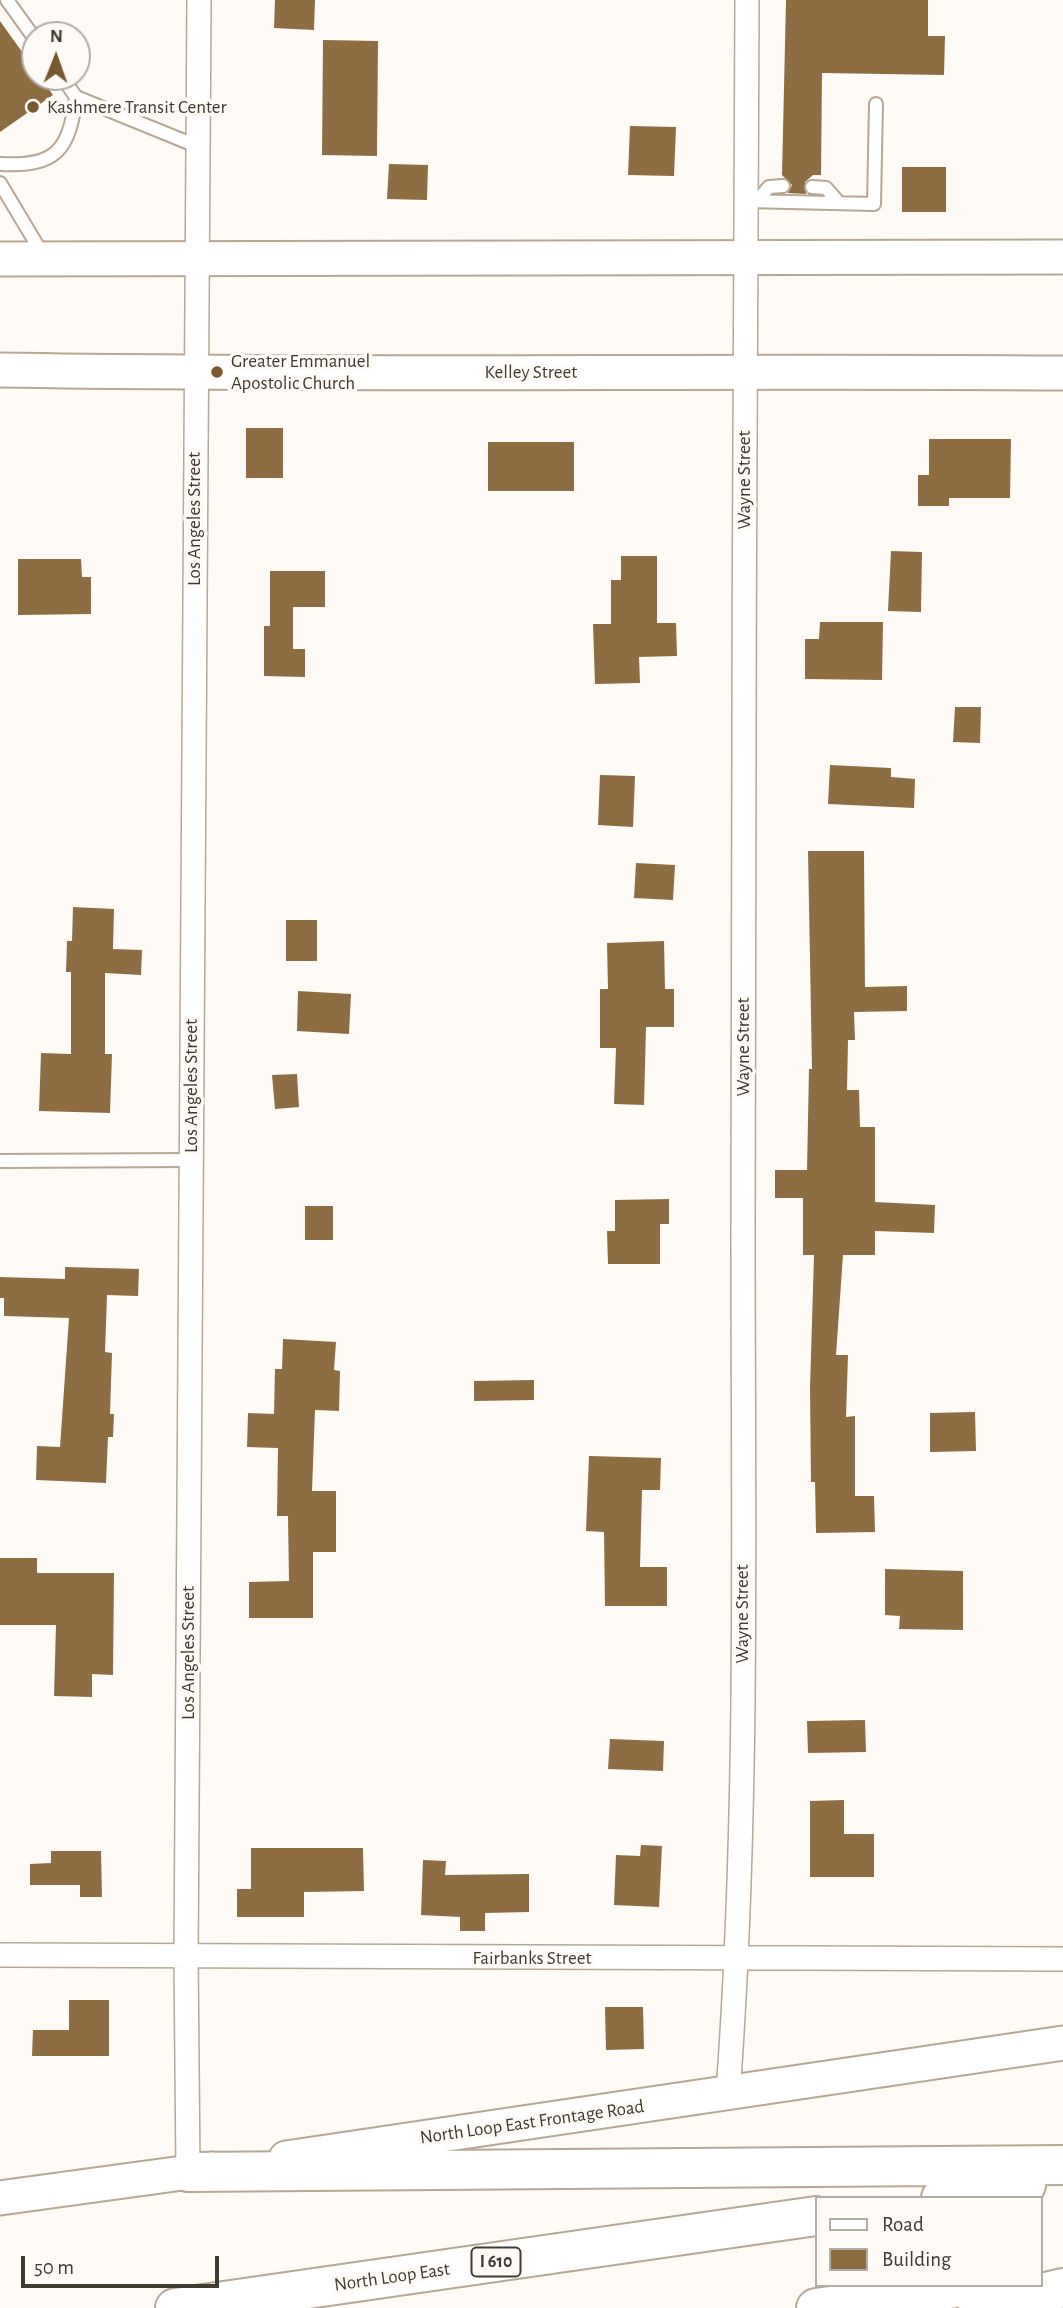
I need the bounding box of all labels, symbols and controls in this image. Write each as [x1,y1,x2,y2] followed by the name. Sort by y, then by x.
[21,21,91,91] north arrow
[50,27,63,46] text: N
[47,96,227,118] place label: Kashmere Transit Center
[25,99,41,115] marker: Kashmere Transit Center
[231,350,370,394] place label: Greater Emmanuel Apostolic Church
[485,361,577,383] street label: Kelley Street
[209,364,225,380] marker: Greater Emmanuel Apostolic Church
[733,430,755,530] street label: Wayne Street
[183,452,205,586] street label: Los Angeles Street
[732,997,754,1097] street label: Wayne Street
[180,1019,202,1153] street label: Los Angeles Street
[731,1564,753,1664] street label: Wayne Street
[177,1586,199,1720] street label: Los Angeles Street
[473,1947,591,1969] street label: Fairbanks Street
[418,2095,646,2149] street label: North Loop East Frontage Road
[814,2196,1042,2287] legend
[882,2214,924,2235] text: Road
[24,2242,222,2286] scale bar
[472,2248,520,2276] road number: I 610
[882,2249,951,2270] text: Building
[34,2257,74,2278] text: 50 m
[333,2258,451,2296] street label: North Loop East

